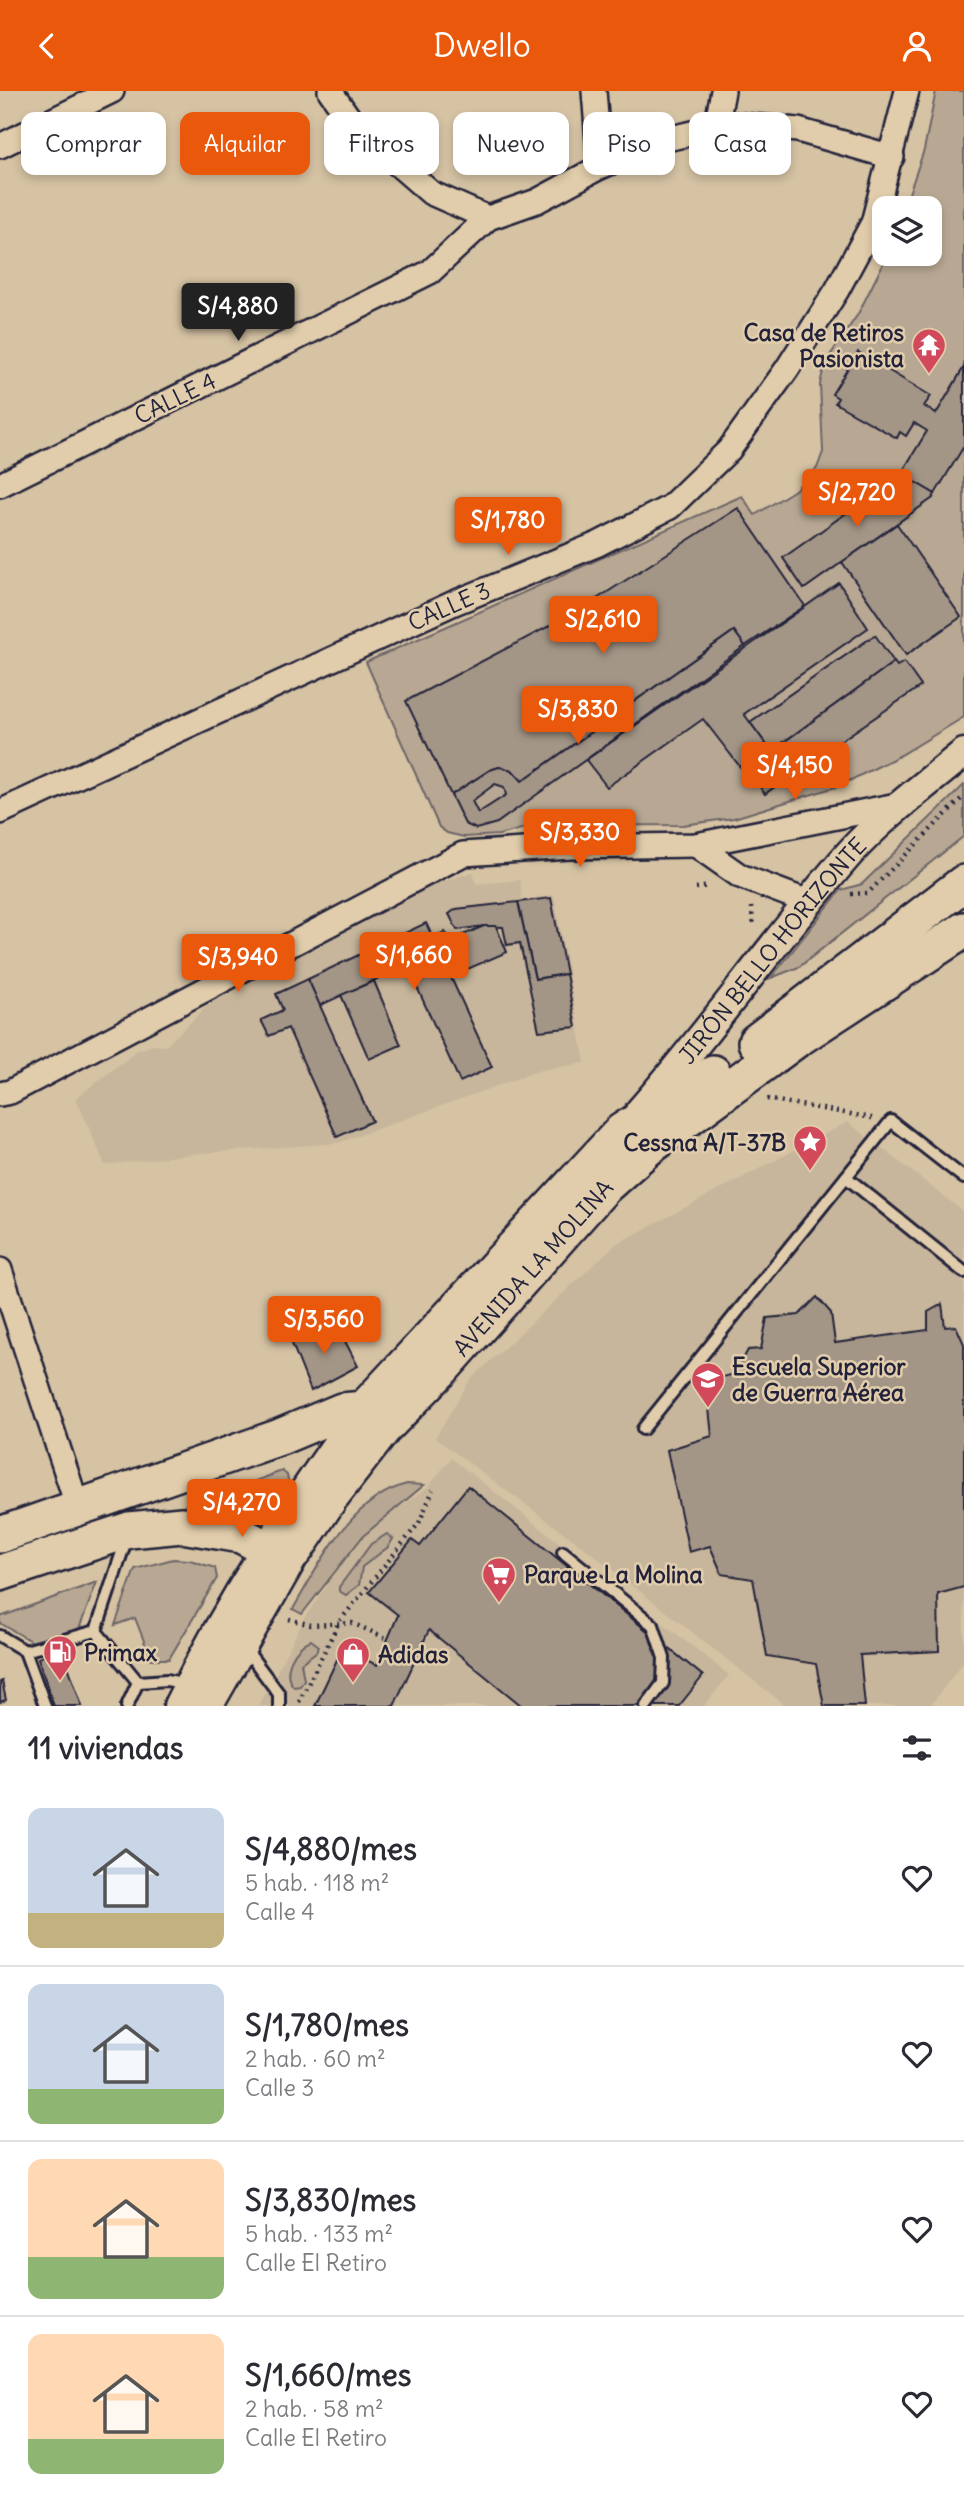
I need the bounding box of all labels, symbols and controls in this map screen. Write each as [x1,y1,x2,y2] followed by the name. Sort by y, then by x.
[433,25,531,66] text: Dwello
[28,27,66,65] icon: back
[898,27,936,65] icon: person
[21,112,166,175] chip: Comprar
[180,112,310,175] chip: Alquilar
[324,112,439,175] chip: Filtros
[453,112,569,175] chip: Nuevo
[583,112,675,175] chip: Piso
[689,112,791,175] chip: Casa
[872,196,942,266] map controls
[872,196,942,266] button: layers
[173,283,303,343] pin: S/4,880
[198,291,278,320] text: S/4,880
[744,318,904,373] place label: Casa de Retiros Pasionista
[910,326,948,375] temple icon: Casa de Retiros Pasionista
[129,366,221,430] street label: CALLE 4
[792,469,922,529] pin: S/2,720
[818,477,896,506] text: S/2,720
[443,497,573,557] pin: S/1,780
[471,505,545,534] text: S/1,780
[403,575,495,637] street label: CALLE 3
[538,596,668,656] pin: S/2,610
[565,604,641,633] text: S/2,610
[513,687,643,746] pin: S/3,830
[538,694,618,723] text: S/3,830
[730,743,860,802] pin: S/4,150
[757,750,833,779] text: S/4,150
[515,809,645,869] pin: S/3,330
[540,817,620,846] text: S/3,330
[672,831,872,1069] street label: JIRÓN BELLO HORIZONTE
[349,933,479,992] pin: S/1,660
[173,935,303,994] pin: S/3,940
[376,940,452,969] text: S/1,660
[198,942,278,971] text: S/3,940
[791,1123,829,1172] place icon: Cessna A/T-37B
[623,1128,786,1157] place label: Cessna A/T-37B
[446,1173,619,1362] street label: AVENIDA LA MOLINA
[259,1297,389,1356] pin: S/3,560
[284,1304,364,1333] text: S/3,560
[732,1352,906,1407] place label: Escuela Superior de Guerra Aérea
[689,1360,727,1409] school or university icon: Escuela Superior de Guerra Aérea
[177,1479,307,1539] pin: S/4,270
[203,1487,281,1516] text: S/4,270
[480,1555,518,1604] supermarket icon: Parque La Molina
[524,1560,703,1589] place label: Parque La Molina
[41,1633,79,1682] fuel station icon: Primax
[334,1635,372,1684] shop icon: Adidas
[84,1638,158,1667] place label: Primax
[378,1640,449,1669] place label: Adidas
[28,1729,183,1767] text: 11 viviendas
[898,1729,936,1767] icon: filters
[245,1830,417,1868] text: S/4,880/mes
[84,1836,168,1920] icon: home
[898,1859,936,1897] icon: heart
[245,1868,389,1897] text: 5 hab. · 118 m²
[245,1897,315,1926] text: Calle 4
[245,2006,409,2044] text: S/1,780/mes
[84,2012,168,2096] icon: home
[898,2035,936,2073] icon: heart
[245,2044,386,2073] text: 2 hab. · 60 m²
[245,2073,314,2102] text: Calle 3
[245,2181,416,2219] text: S/3,830/mes
[84,2187,168,2271] icon: home
[898,2210,936,2248] icon: heart
[245,2219,393,2248] text: 5 hab. · 133 m²
[245,2248,387,2277] text: Calle El Retiro
[245,2356,411,2394] text: S/1,660/mes
[84,2362,168,2446] icon: home
[898,2385,936,2423] icon: heart
[245,2394,384,2423] text: 2 hab. · 58 m²
[245,2423,387,2452] text: Calle El Retiro

